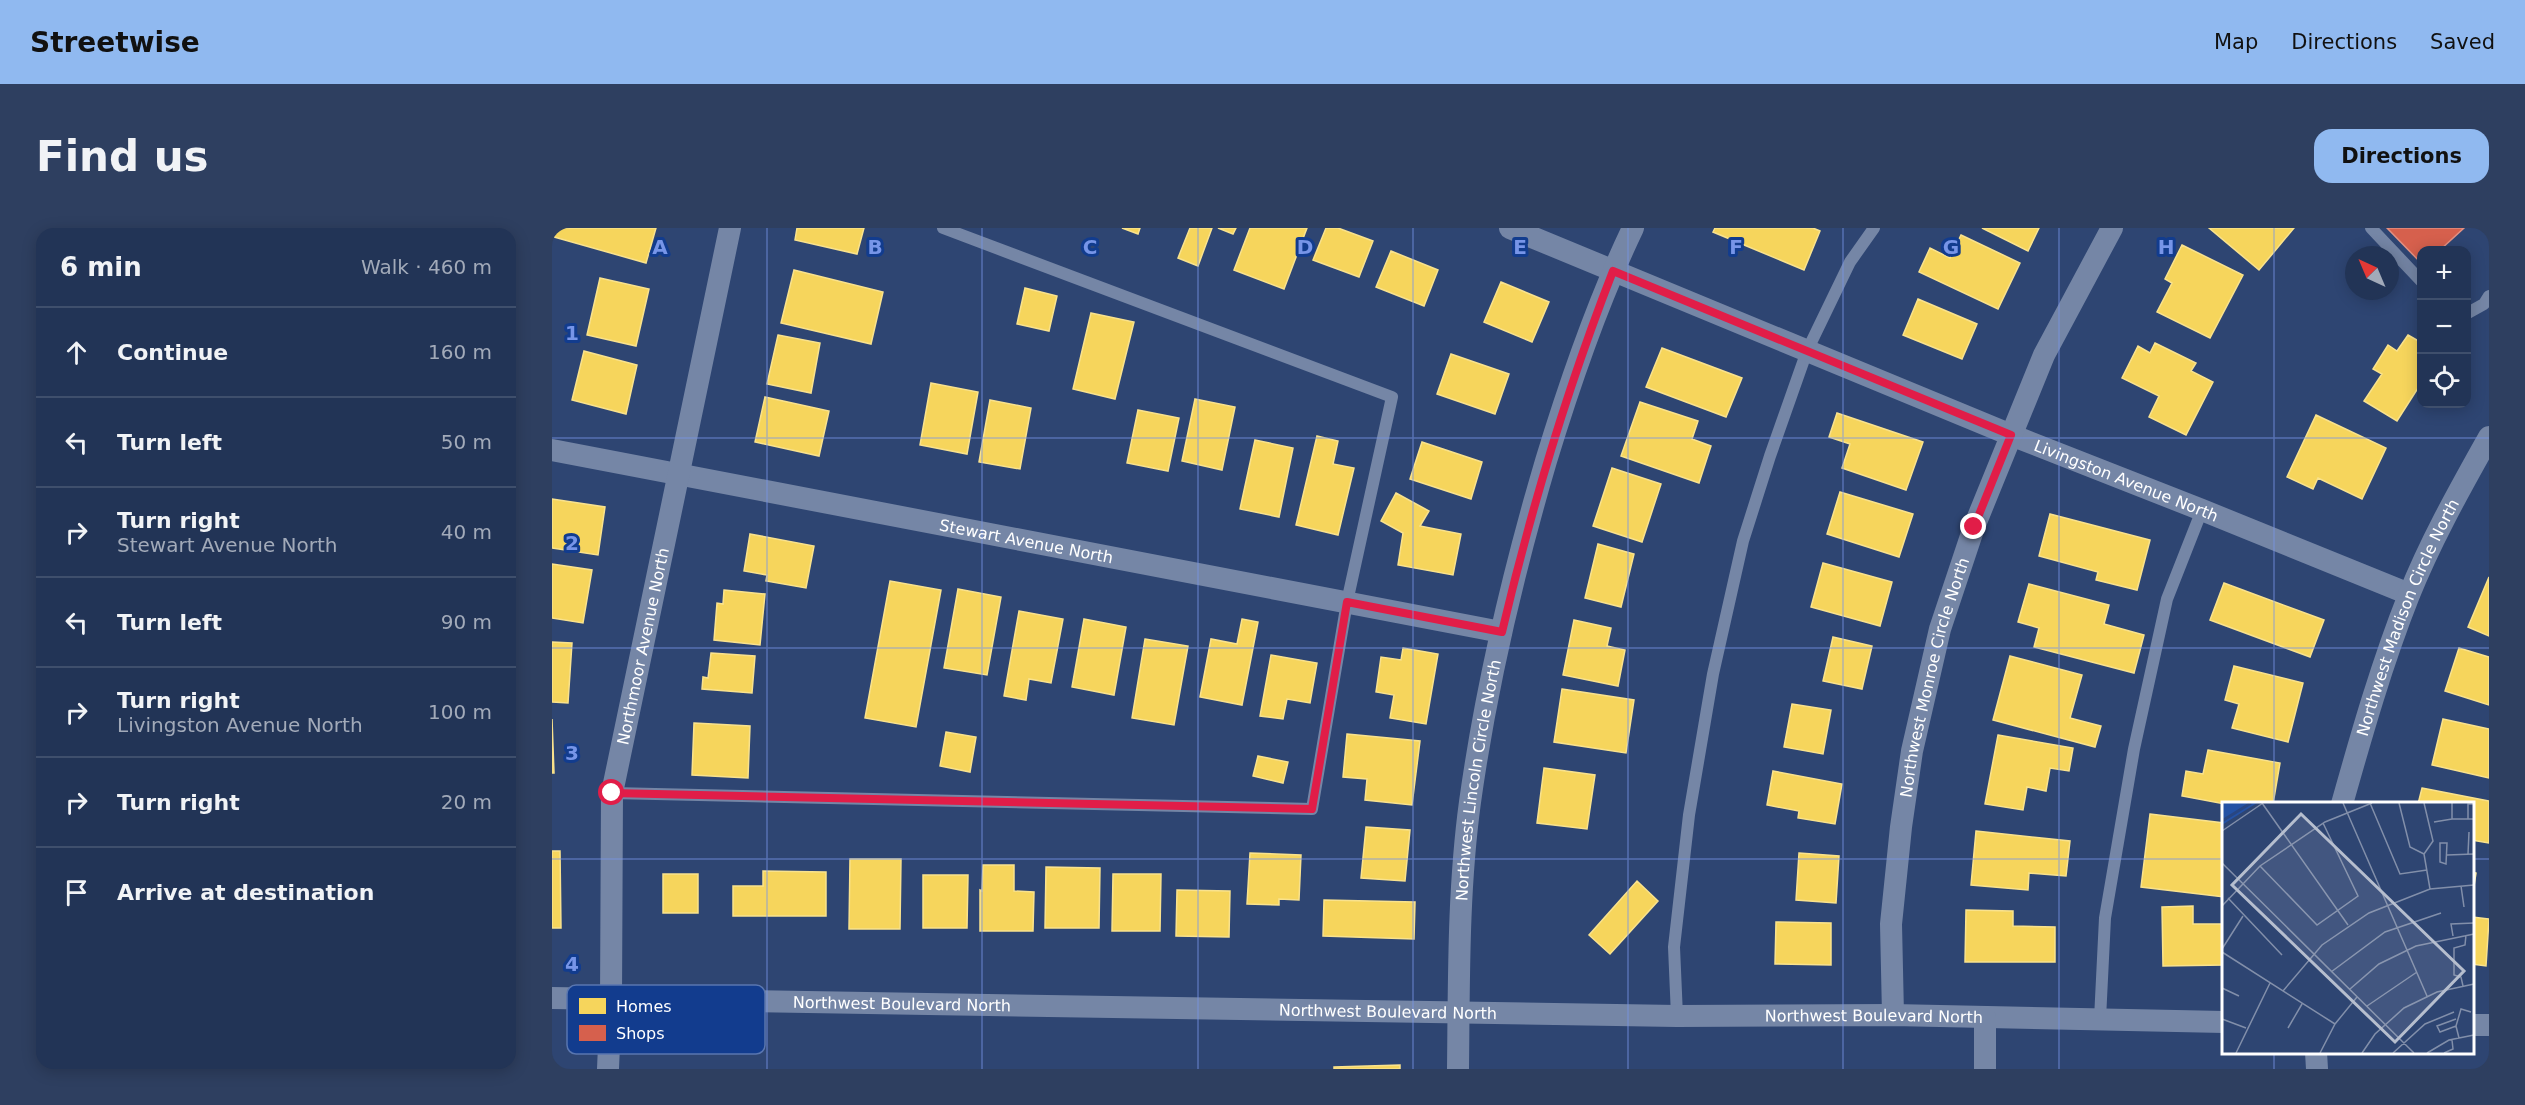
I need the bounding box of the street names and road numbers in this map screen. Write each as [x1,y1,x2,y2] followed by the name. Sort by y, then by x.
[2031,436,2221,526] street label: Livingston Avenue North
[2353,496,2463,738] street label: Northwest Madison Circle North
[938,516,1115,567] street label: Stewart Avenue North
[613,546,673,747] street label: Northmoor Avenue North
[1896,555,1973,799] street label: Northwest Monroe Circle North
[1452,658,1505,902] street label: Northwest Lincoln Circle North
[793,993,1011,1015] street label: Northwest Boulevard North
[1279,1001,1497,1023] street label: Northwest Boulevard North
[1765,1006,1983,1027] street label: Northwest Boulevard North

